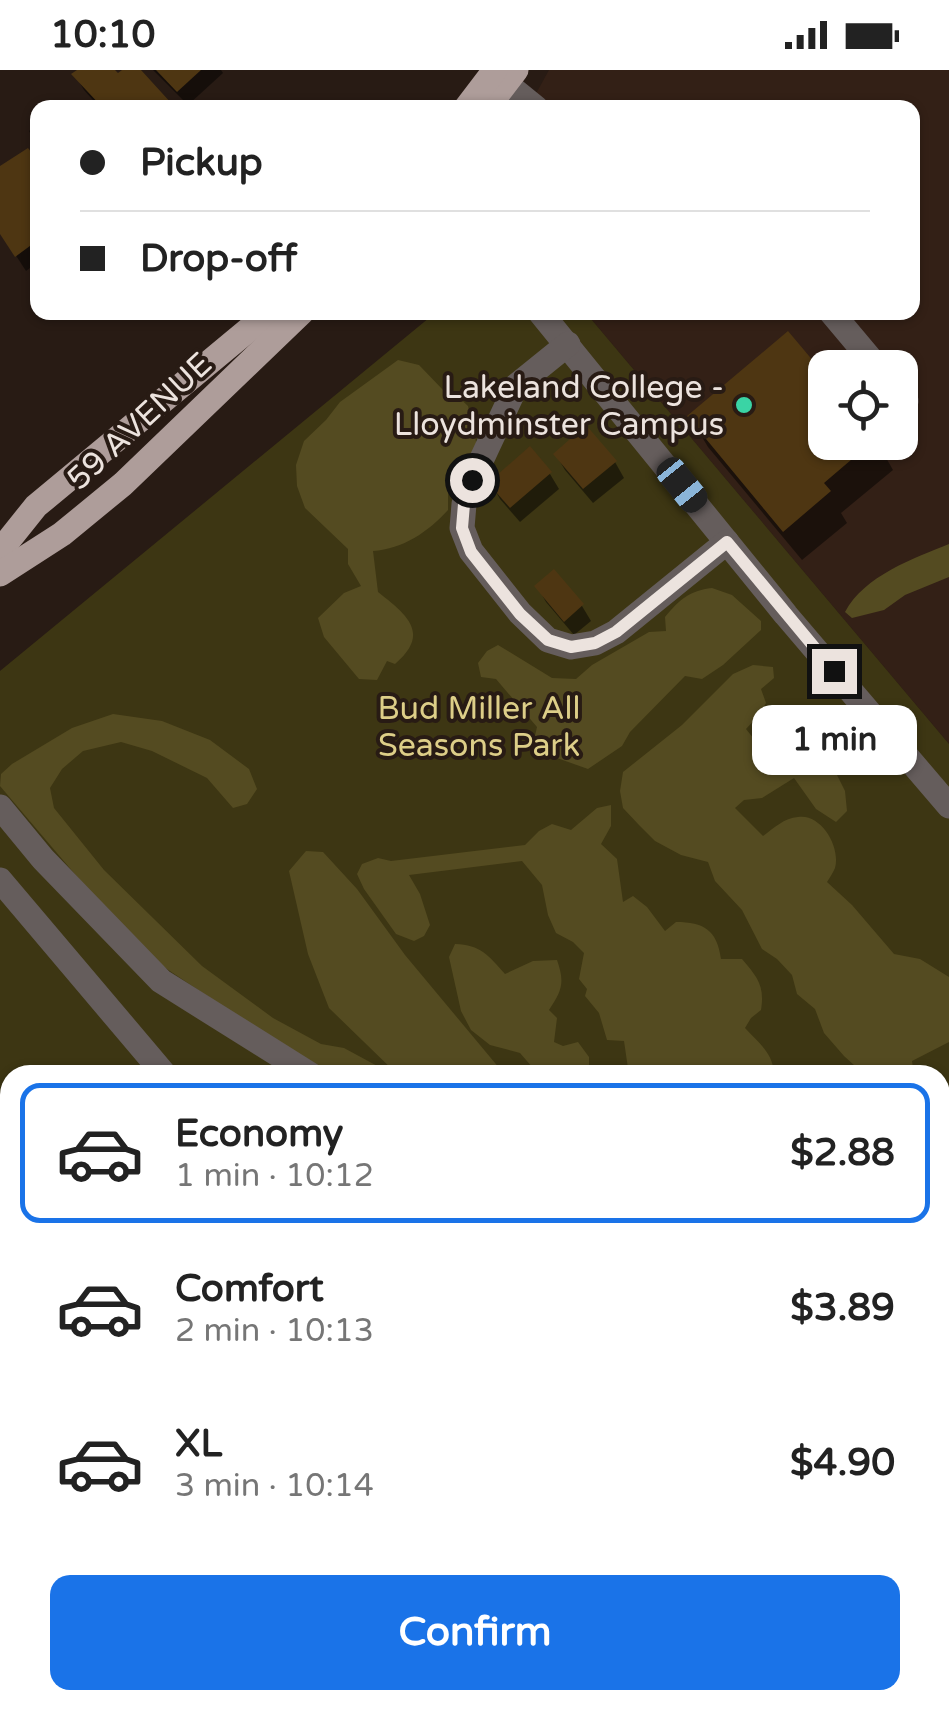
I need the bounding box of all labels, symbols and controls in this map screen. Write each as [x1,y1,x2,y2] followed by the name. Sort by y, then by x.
[50,12,155,58] text: 10:10
[140,140,263,186] text: Pickup
[140,236,297,282] text: Drop-off
[59,345,220,498] street label: 59 AVENUE
[808,350,918,460] map controls
[808,350,918,460] button: locate
[394,369,724,444] place label: Lakeland College - Lloydminster Campus
[733,394,755,416] marker: Lakeland College - Lloydminster Campus
[651,452,713,518] car
[450,458,495,503] route start
[812,649,857,694] route end
[378,690,580,765] park label: Bud Miller All Seasons Park
[752,706,916,776] callout: 1 min
[792,721,877,759] text: 1 min
[55,1108,145,1198] icon: car
[175,1111,343,1157] text: Economy
[790,1130,895,1176] text: $2.88
[175,1157,374,1195] text: 1 min · 10:12
[55,1263,145,1353] icon: car
[175,1266,324,1312] text: Comfort
[790,1285,895,1331] text: $3.89
[175,1312,374,1350] text: 2 min · 10:13
[55,1418,145,1508] icon: car
[175,1421,222,1467] text: XL
[790,1440,895,1486] text: $4.90
[175,1467,374,1505] text: 3 min · 10:14
[50,1575,900,1690] button: Confirm

